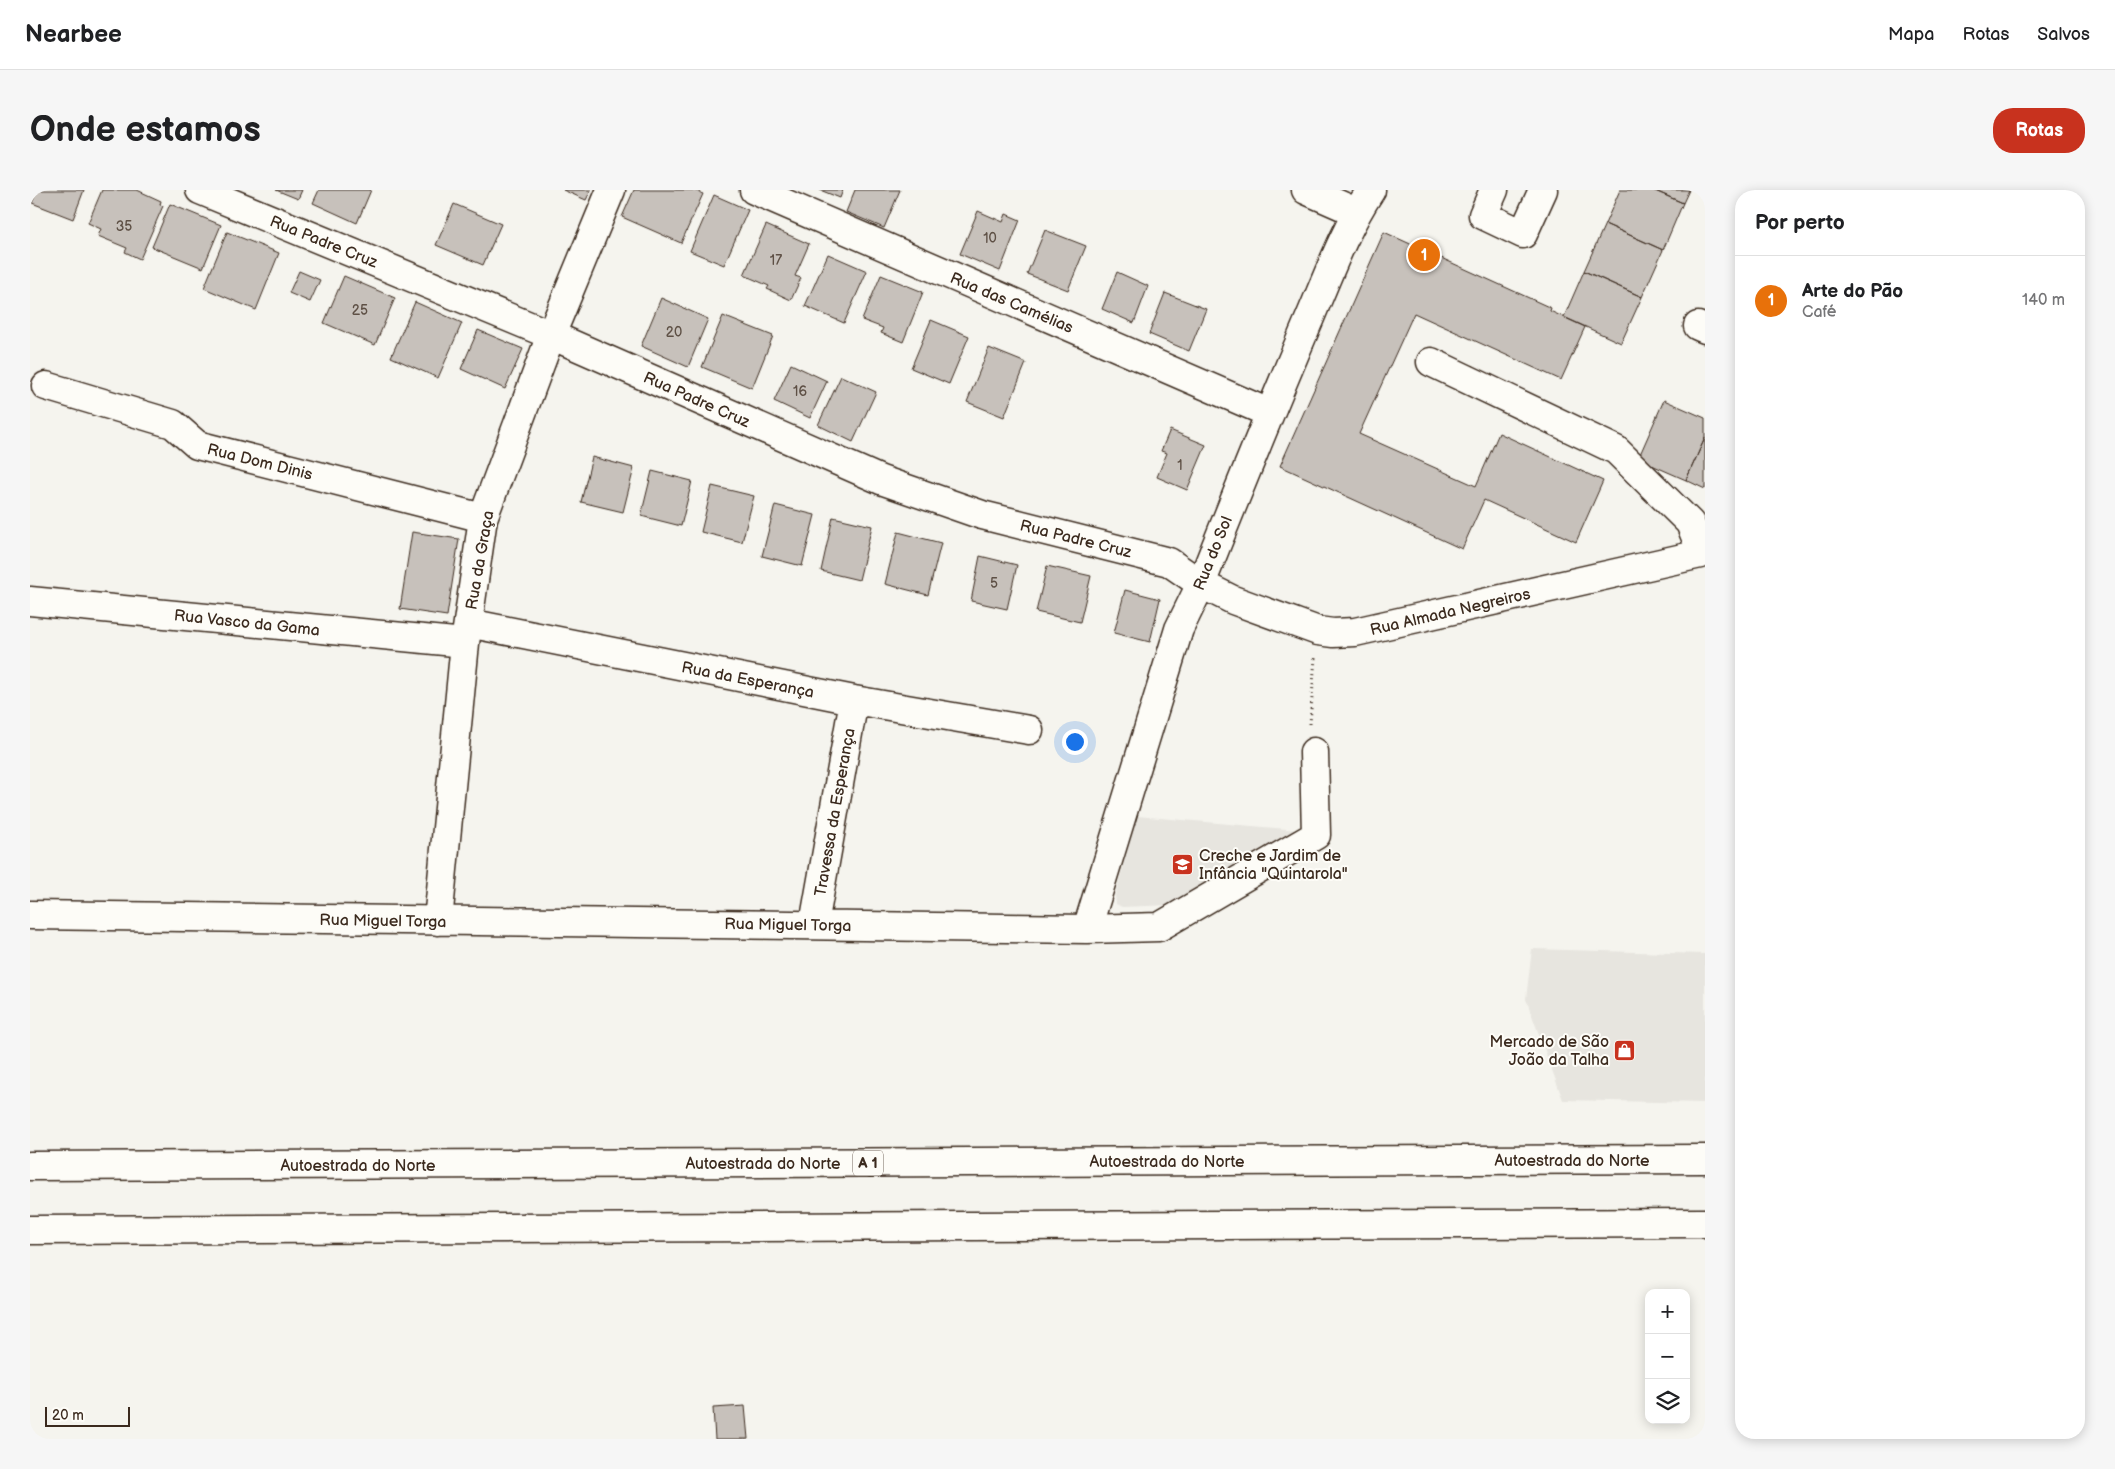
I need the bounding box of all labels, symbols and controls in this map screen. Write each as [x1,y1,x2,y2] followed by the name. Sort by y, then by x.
[25,20,122,49] text: Nearbee
[1888,24,1934,45] text: Mapa
[1962,24,2009,45] text: Rotas
[2037,24,2090,45] text: Salvos
[1993,108,2085,153] button: Rotas
[30,109,261,152] text: Onde estamos
[1755,210,1845,235] text: Por perto
[267,212,380,273] street label: Rua Padre Cruz
[116,218,132,235] house number: 35
[983,230,997,247] house number: 10
[1408,236,1440,274] pin: 1
[770,252,782,269] house number: 17
[947,269,1076,338] street label: Rua das Camélias
[1802,280,1903,303] text: Arte do Pão
[1768,291,1774,310] text: 1
[2022,291,2065,310] text: 140 m
[352,302,368,319] house number: 25
[1802,303,1836,322] text: Café
[666,324,682,341] house number: 20
[640,368,753,432] street label: Rua Padre Cruz
[793,383,807,400] house number: 16
[205,440,314,485] street label: Rua Dom Dinis
[1177,457,1183,474] house number: 1
[462,509,499,611] street label: Rua da Graça
[1190,514,1237,593] street label: Rua do Sol
[1018,516,1134,563] street label: Rua Padre Cruz
[990,575,998,592] house number: 5
[1368,585,1532,640] street label: Rua Almada Negreiros
[173,606,321,641] street label: Rua Vasco da Gama
[680,658,816,703] street label: Rua da Esperança
[811,727,860,898] street label: Travessa da Esperança
[1062,729,1088,755] your location
[1199,847,1348,884] place label: Creche e Jardim de Infância "Quintarola"
[1171,852,1195,876] school or university icon: Creche e Jardim de Infância "Quintarola"
[319,911,447,932] street label: Rua Miguel Torga
[724,915,852,936] street label: Rua Miguel Torga
[1490,1033,1609,1070] place label: Mercado de São João da Talha
[1613,1038,1637,1062] shop icon: Mercado de São João da Talha
[853,1150,883,1176] road number: A 1
[1495,1152,1650,1171] street label: Autoestrada do Norte
[1090,1153,1245,1172] street label: Autoestrada do Norte
[686,1155,841,1174] street label: Autoestrada do Norte
[281,1157,436,1176] street label: Autoestrada do Norte
[1645,1289,1690,1424] map controls
[1645,1289,1690,1334] button: +
[1645,1334,1690,1379] button: −
[1645,1379,1690,1424] button: layers
[45,1404,130,1427] scale bar
[52,1407,84,1424] text: 20 m

